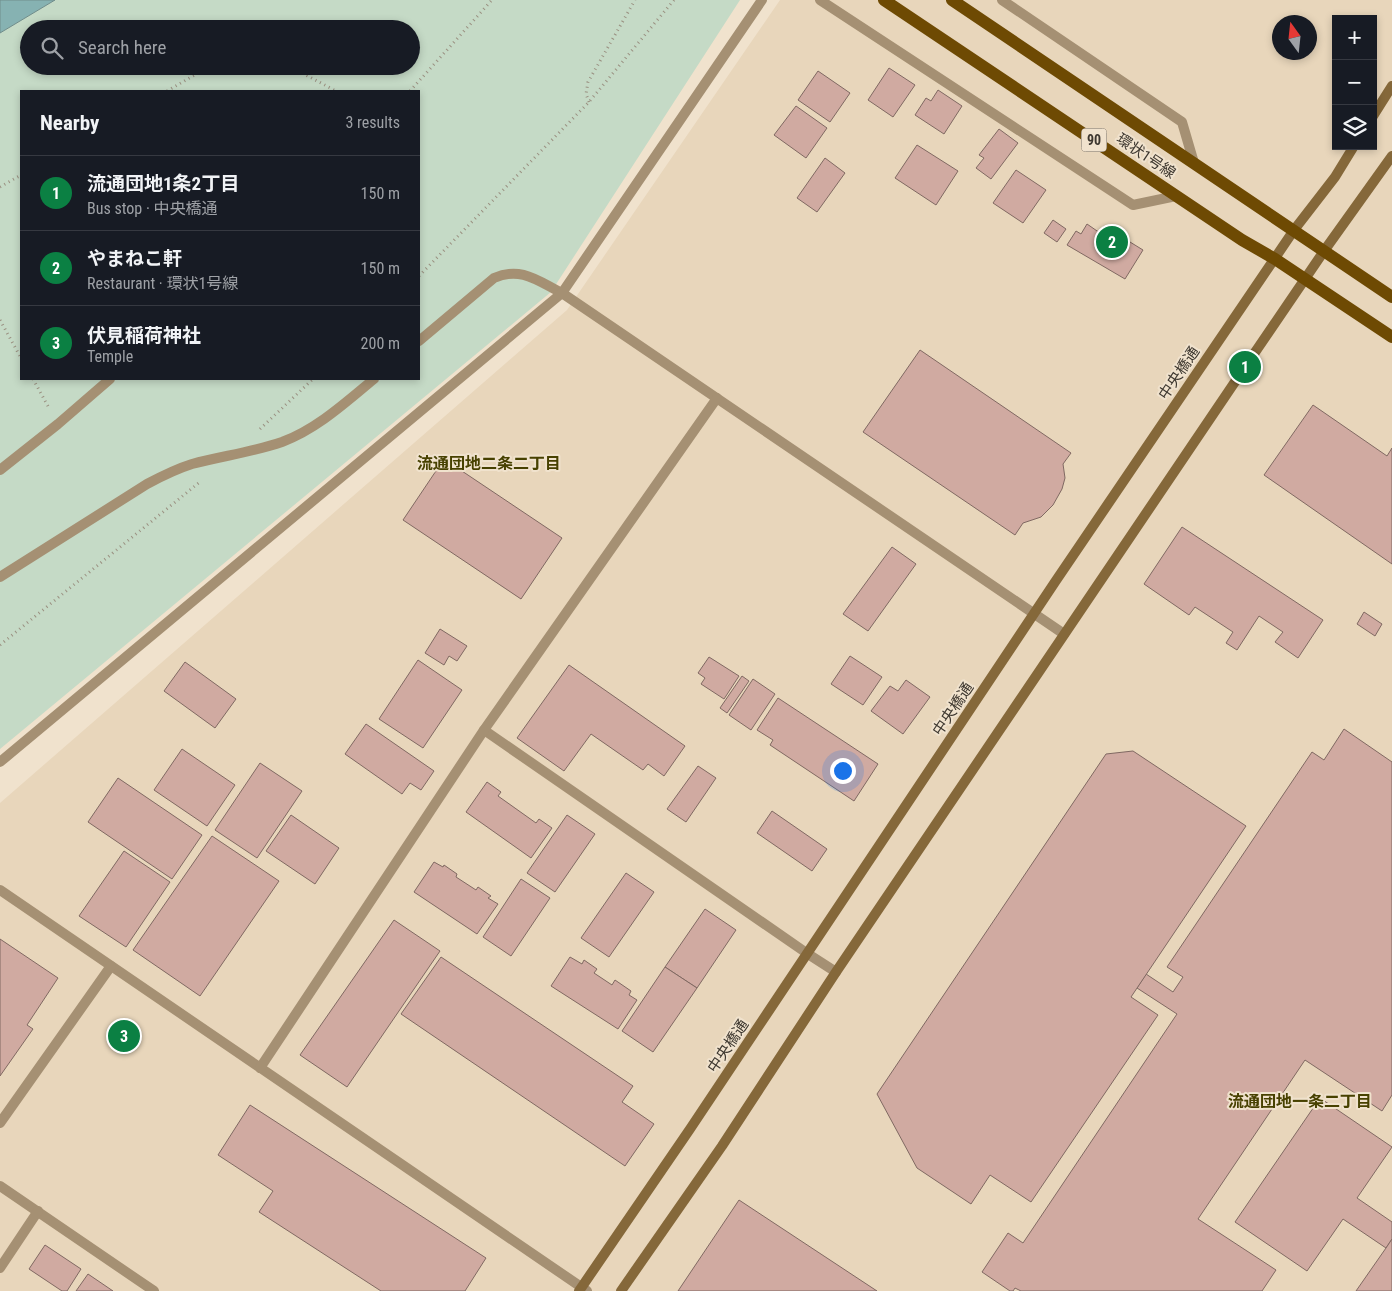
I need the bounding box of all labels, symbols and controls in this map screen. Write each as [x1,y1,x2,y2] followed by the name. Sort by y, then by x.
[1272,15,1317,60] north arrow
[1332,15,1377,150] map controls
[1332,15,1377,60] button: +
[20,20,420,75] search box
[38,34,66,62] icon: search
[78,36,166,59] text: Search here
[1332,60,1377,105] button: −
[1332,105,1377,150] button: layers
[40,111,99,135] text: Nearby
[345,113,400,132] text: 3 results
[1082,128,1106,152] road number: 90
[1113,130,1179,182] street label: 環状1号線
[87,172,239,195] text: 流通団地1条2丁目
[52,184,60,203] text: 1
[361,184,400,203] text: 150 m
[87,199,217,218] text: Bus stop · 中央橋通
[1096,223,1128,261] pin: 2
[87,247,182,270] text: やまねこ軒
[52,259,60,278] text: 2
[361,259,400,278] text: 150 m
[87,274,238,293] text: Restaurant · 環状1号線
[87,324,201,347] text: 伏見稲荷神社
[52,334,60,353] text: 3
[361,334,400,353] text: 200 m
[1155,343,1203,403] street label: 中央橋通
[87,347,133,366] text: Temple
[1229,348,1261,386] pin: 1
[417,454,561,473] district label: 流通団地二条二丁目
[929,679,977,739] street label: 中央橋通
[830,758,856,784] your location
[704,1016,752,1076] street label: 中央橋通
[108,1017,140,1055] pin: 3
[1228,1092,1372,1111] district label: 流通団地一条二丁目

